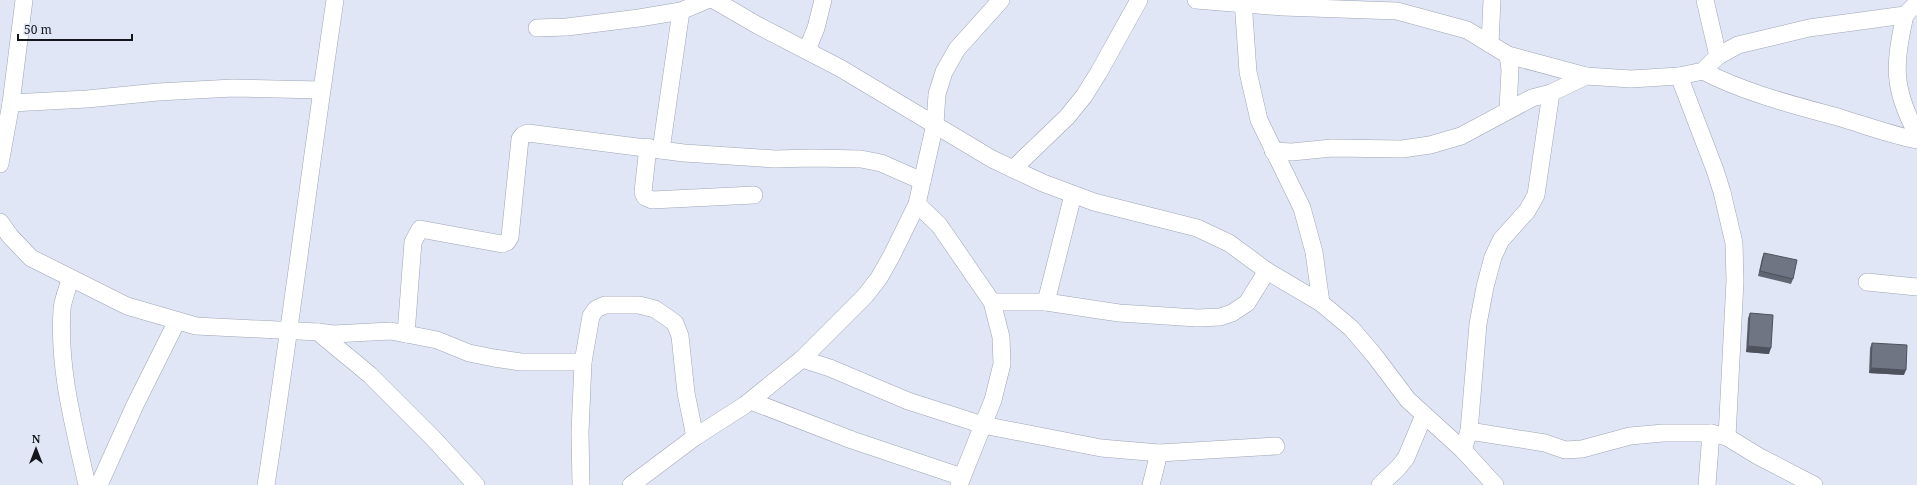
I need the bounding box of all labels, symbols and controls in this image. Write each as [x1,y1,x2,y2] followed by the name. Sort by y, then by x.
[18,16,132,42] scale bar
[24,21,52,38] text: 50 m
[16,429,56,469] north arrow
[32,431,41,446] text: N

